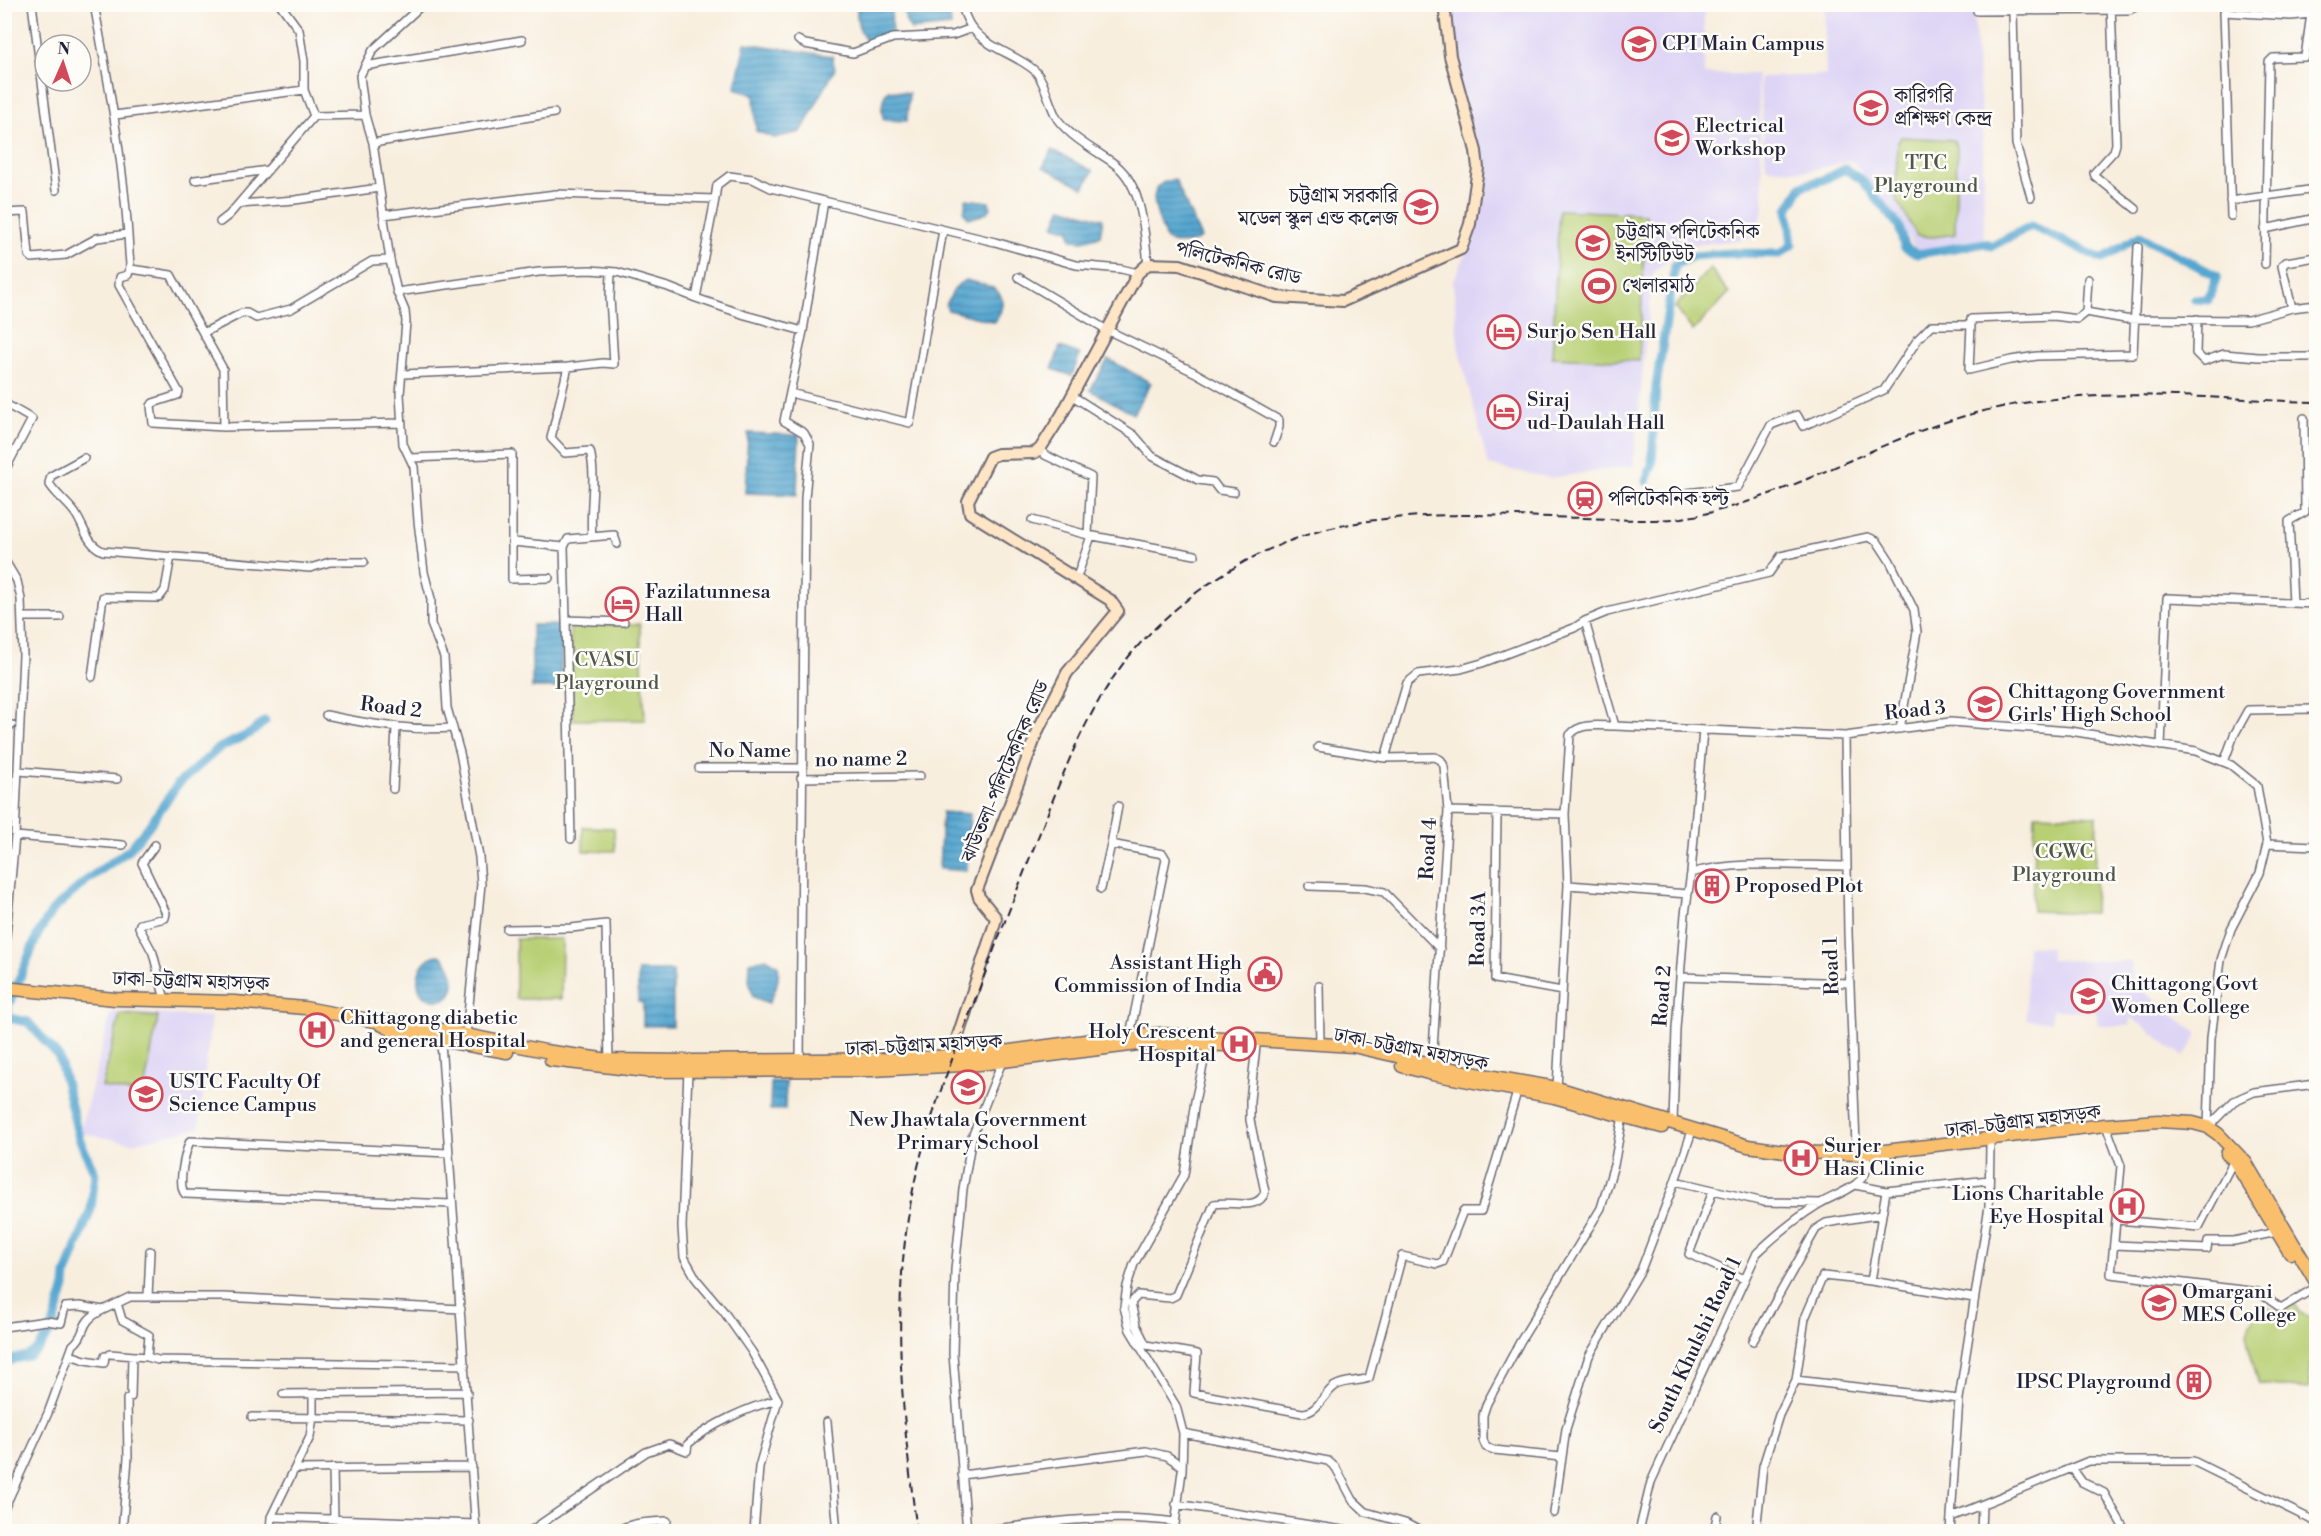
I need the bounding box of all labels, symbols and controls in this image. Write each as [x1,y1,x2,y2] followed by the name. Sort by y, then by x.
[1621,26,1657,62] school or university icon: CPI Main Campus
[1662,32,1825,57] place label: CPI Main Campus
[33,33,93,93] north arrow
[57,39,71,59] text: N
[1893,83,1993,132] place label: কারিগরি প্রশিক্ষণ কেন্দ্র
[1853,90,1889,126] school or university icon: কারিগরি প্রশিক্ষণ কেন্দ্র
[1694,114,1786,162] place label: Electrical Workshop
[1654,120,1690,156] school or university icon: Electrical Workshop
[1874,151,1979,199] park label: TTC Playground
[1237,183,1399,232] place label: চট্টগ্রাম সরকারি মডেল স্কুল এন্ড কলেজ
[1403,189,1439,225] school or university icon: চট্টগ্রাম সরকারি মডেল স্কুল এন্ড কলেজ
[1615,219,1760,268] place label: চট্টগ্রাম পলিটেকনিক ইনস্টিটিউট
[1575,225,1611,261] school or university icon: চট্টগ্রাম পলিটেকনিক ইনস্টিটিউট
[1173,235,1304,292] street label: পলিটেকনিক রোড
[1581,268,1617,304] sports icon: খেলারমাঠ
[1622,273,1696,299] place label: খেলারমাঠ
[1486,314,1522,350] hotel icon: Surjo Sen Hall
[1527,320,1657,345] place label: Surjo Sen Hall
[1527,388,1665,436] place label: Siraj ud-Daulah Hall
[1486,394,1522,430] hotel icon: Siraj ud-Daulah Hall
[1567,481,1603,517] station icon: পলিটেকনিক হল্ট
[1608,486,1730,512] place label: পলিটেকনিক হল্ট
[645,580,771,628] place label: Fazilatunnesa Hall
[604,586,640,622] hotel icon: Fazilatunnesa Hall
[555,648,660,696] park label: CVASU Playground
[954,676,1056,868] street label: ঝাউতলা-পলিটেকনিক রোড
[2008,680,2225,728] place label: Chittagong Government Girls' High School
[1967,686,2003,722] school or university icon: Chittagong Government Girls' High School
[359,692,423,724] street label: Road 2
[1883,695,1947,727] street label: Road 3
[709,739,791,764] street label: No Name
[815,747,907,773] street label: no name 2
[1415,817,1443,881] street label: Road 4
[2012,840,2117,888] park label: CGWC Playground
[1694,868,1730,904] building icon: Proposed Plot
[1735,874,1863,899] place label: Proposed Plot
[1466,890,1492,967] street label: Road 3A
[1818,936,1846,996] street label: Road 1
[1054,951,1243,999] place label: Assistant High Commission of India
[1247,956,1283,992] public building icon: Assistant High Commission of India
[1648,964,1678,1028] street label: Road 2
[111,966,271,997] street label: ঢাকা-চট্টগ্রাম মহাসড়ক
[2110,972,2258,1020] place label: Chittagong Govt Women College
[2070,978,2106,1014] school or university icon: Chittagong Govt Women College
[340,1006,526,1054] place label: Chittagong diabetic and general Hospital
[299,1012,335,1048] hospital icon: Chittagong diabetic and general Hospital
[1089,1020,1216,1068] place label: Holy Crescent Hospital
[1331,1022,1491,1077] street label: ঢাকা-চট্টগ্রাম মহাসড়ক
[1221,1026,1257,1062] hospital icon: Holy Crescent Hospital
[844,1028,1004,1063] street label: ঢাকা-চট্টগ্রাম মহাসড়ক
[950,1069,986,1105] school or university icon: New Jhawtala Government Primary School
[169,1070,321,1118] place label: USTC Faculty Of Science Campus
[128,1076,164,1112] school or university icon: USTC Faculty Of Science Campus
[1943,1099,2103,1144] street label: ঢাকা-চট্টগ্রাম মহাসড়ক
[849,1108,1087,1156] place label: New Jhawtala Government Primary School
[1824,1134,1925,1182] place label: Surjer Hasi Clinic
[1783,1140,1819,1176] hospital icon: Surjer Hasi Clinic
[1952,1182,2104,1230] place label: Lions Charitable Eye Hospital
[2109,1188,2145,1224] hospital icon: Lions Charitable Eye Hospital
[1644,1252,1748,1437] street label: South Khulshi Road 1
[2182,1280,2296,1328] place label: Omargani MES College
[2141,1285,2177,1321] school or university icon: Omargani MES College
[2176,1364,2212,1400] building icon: IPSC Playground
[2016,1370,2172,1395] place label: IPSC Playground

